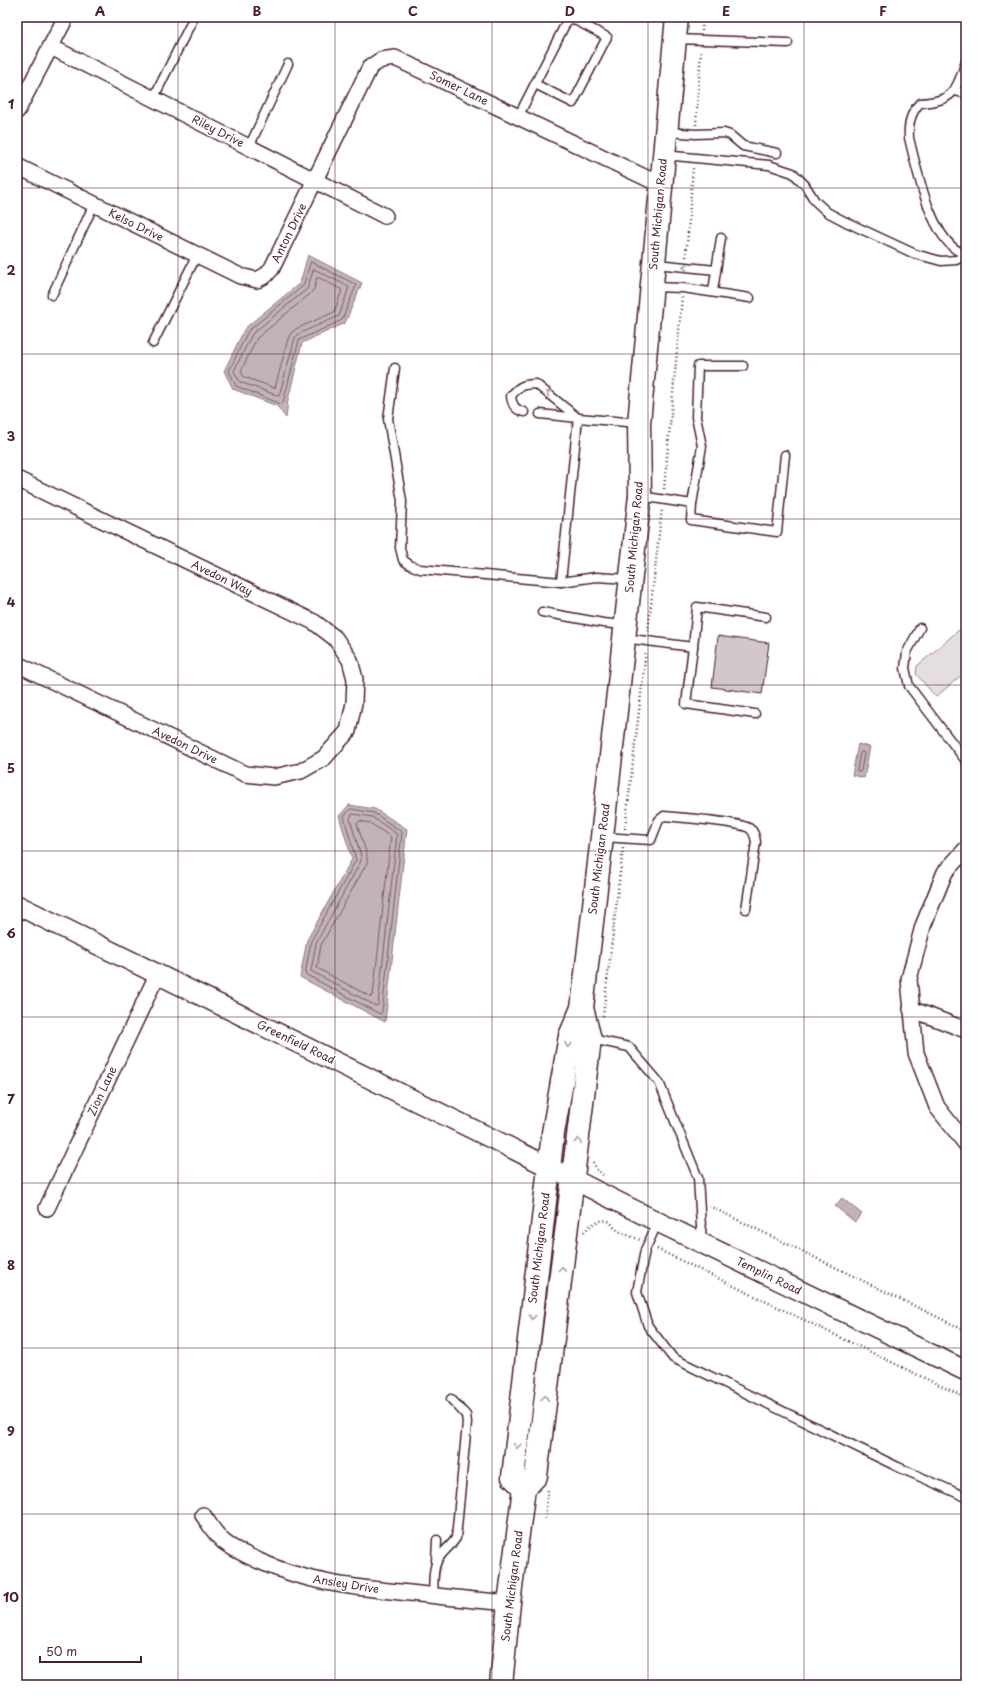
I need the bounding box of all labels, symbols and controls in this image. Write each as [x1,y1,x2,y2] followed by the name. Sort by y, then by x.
[95,1,105,20] text: A
[253,1,262,20] text: B
[408,1,418,20] text: C
[565,1,575,20] text: D
[722,1,730,20] text: E
[879,1,887,20] text: F
[427,66,491,109] street label: Somer Lane
[8,94,14,113] text: 1
[189,110,247,151] street label: Riley Drive
[644,157,671,270] street label: South Michigan Road
[267,200,310,266] street label: Anton Drive
[106,204,167,245] street label: Kelso Drive
[6,260,16,279] text: 2
[682,263,688,272] one-way arrow
[546,391,553,398] one-way arrow
[7,426,16,445] text: 3
[620,480,647,593] street label: South Michigan Road
[189,555,256,600] street label: Avedon Way
[7,592,16,611] text: 4
[150,721,221,768] street label: Avedon Drive
[7,758,15,777] text: 5
[583,802,614,916] street label: South Michigan Road
[6,923,16,942] text: 6
[254,1015,338,1068] street label: Greenfield Road
[564,1042,573,1048] one-way arrow
[83,1063,120,1118] street label: Zion Lane
[7,1089,15,1108] text: 7
[573,1138,582,1144] one-way arrow
[523,1191,554,1305] street label: South Michigan Road
[734,1252,805,1299] street label: Templin Road
[7,1255,15,1274] text: 8
[557,1266,566,1273] one-way arrow
[527,1314,536,1320] one-way arrow
[541,1395,550,1401] one-way arrow
[7,1421,15,1440] text: 9
[513,1443,522,1450] one-way arrow
[496,1529,527,1643] street label: South Michigan Road
[312,1570,380,1597] street label: Ansley Drive
[3,1587,19,1606] text: 10
[40,1638,141,1664] scale bar
[46,1642,77,1660] text: 50 m

